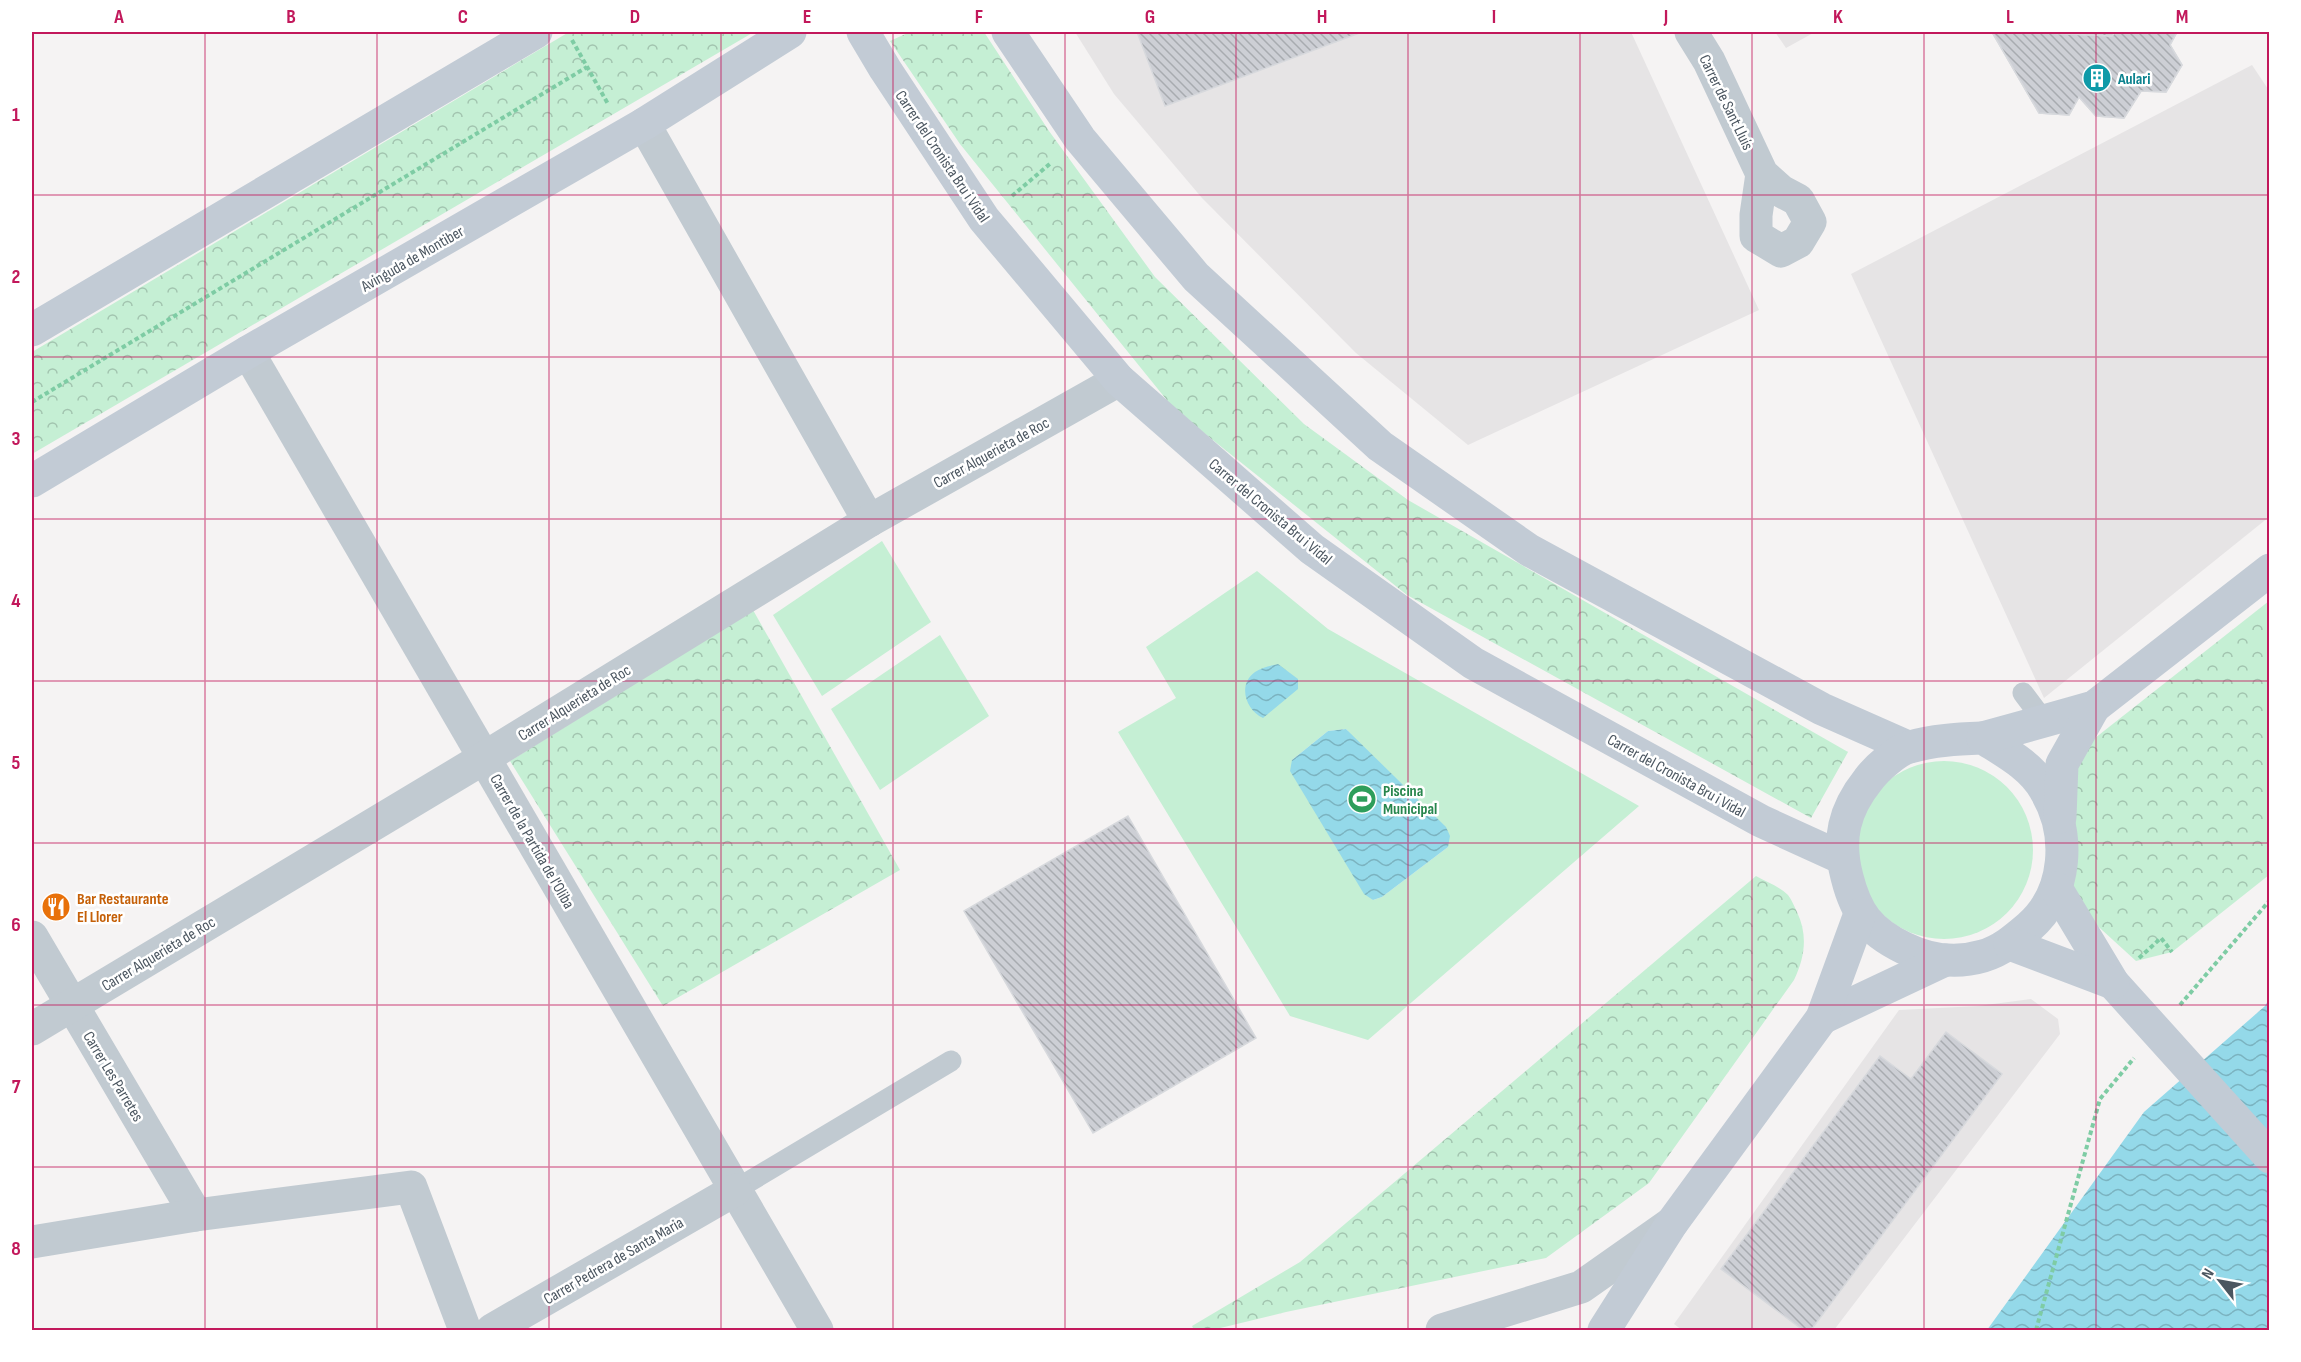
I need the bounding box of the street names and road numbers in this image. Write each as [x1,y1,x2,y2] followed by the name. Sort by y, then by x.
[1694,52,1757,154] street label: Carrer de Sant Lluís
[891,87,993,226] street label: Carrer del Cronista Bru i Vidal
[357,222,468,297] street label: Avinguda de Montiber
[931,414,1053,493] street label: Carrer Alquerieta de Roc
[1205,455,1336,569] street label: Carrer del Cronista Bru i Vidal
[515,661,635,746] street label: Carrer Alquerieta de Roc
[1604,730,1749,822] street label: Carrer del Cronista Bru i Vidal
[485,771,578,912] street label: Carrer de la Partida de l'Oliba
[98,913,219,996] street label: Carrer Alquerieta de Roc
[78,1028,147,1125] street label: Carrer Les Parretes
[540,1213,687,1309] street label: Carrer Pedrera de Santa Maria

